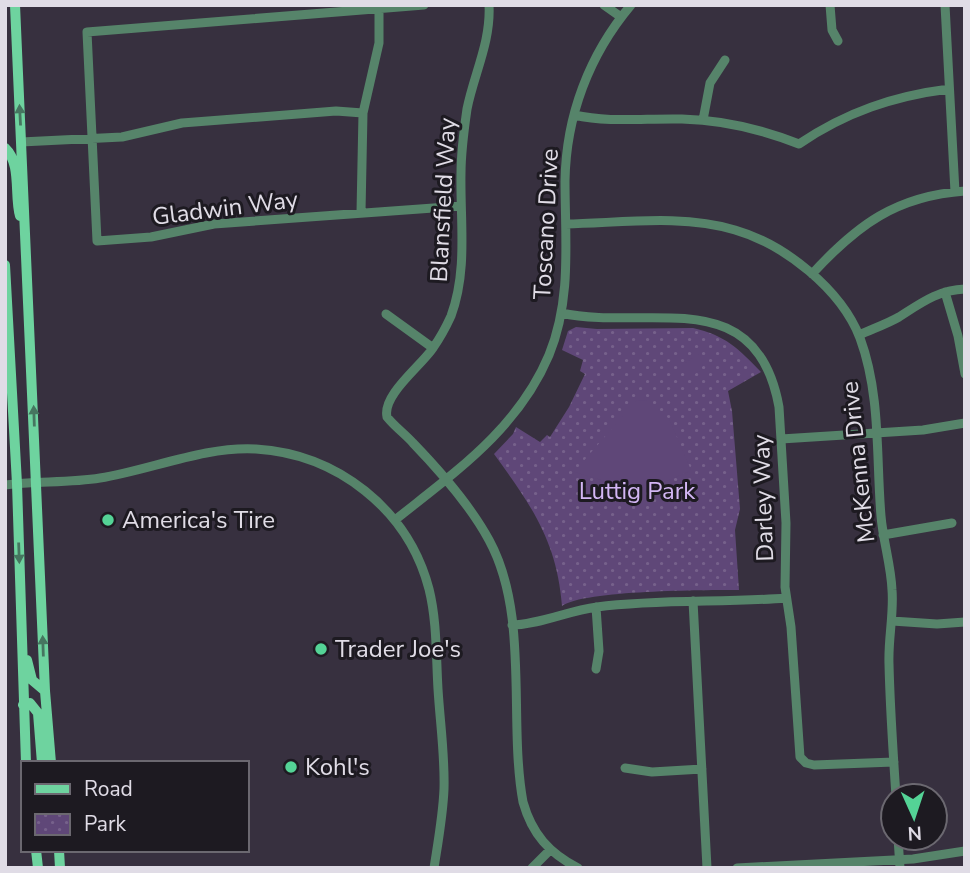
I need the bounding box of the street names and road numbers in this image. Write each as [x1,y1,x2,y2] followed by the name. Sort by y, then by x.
[423,116,463,283] street label: Blansfield Way
[526,148,566,300] street label: Toscano Drive
[150,183,300,233] street label: Gladwin Way
[834,380,882,544] street label: McKenna Drive
[745,433,781,562] street label: Darley Way

